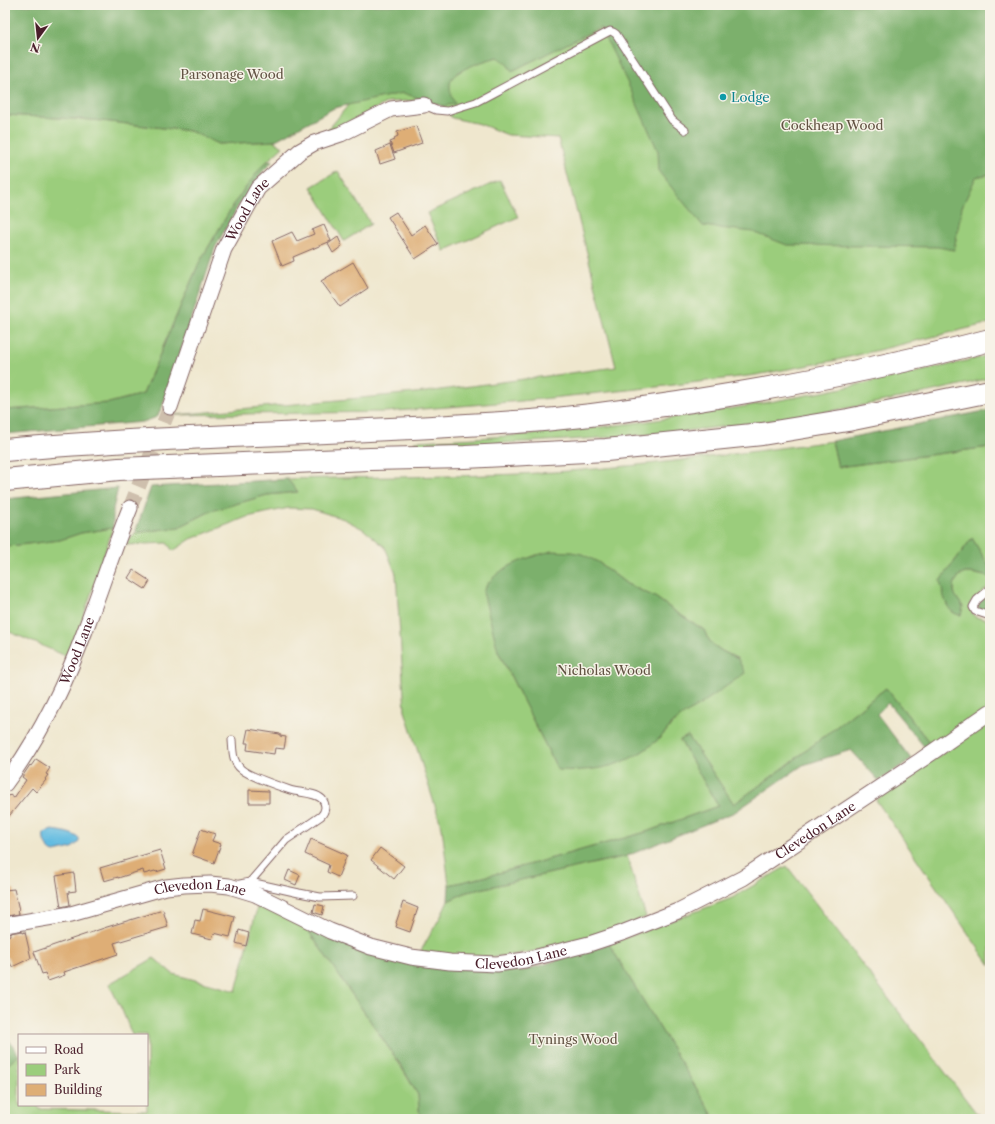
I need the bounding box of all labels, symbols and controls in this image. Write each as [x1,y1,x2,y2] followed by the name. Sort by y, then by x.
[18,18,58,58] north arrow
[29,40,42,56] text: N
[180,66,284,82] park label: Parsonage Wood
[731,89,769,105] place label: Lodge
[718,92,728,102] marker: Lodge
[781,117,883,133] park label: Cockheap Wood
[222,174,272,245] street label: Wood Lane
[56,615,97,688] street label: Wood Lane
[557,662,651,678] park label: Nicholas Wood
[772,798,858,863] street label: Clevedon Lane
[152,876,248,899] street label: Clevedon Lane
[475,942,569,972] street label: Clevedon Lane
[528,1031,618,1047] park label: Tynings Wood
[18,1034,148,1106] legend
[54,1042,84,1057] text: Road
[54,1062,81,1077] text: Park
[54,1082,102,1097] text: Building

